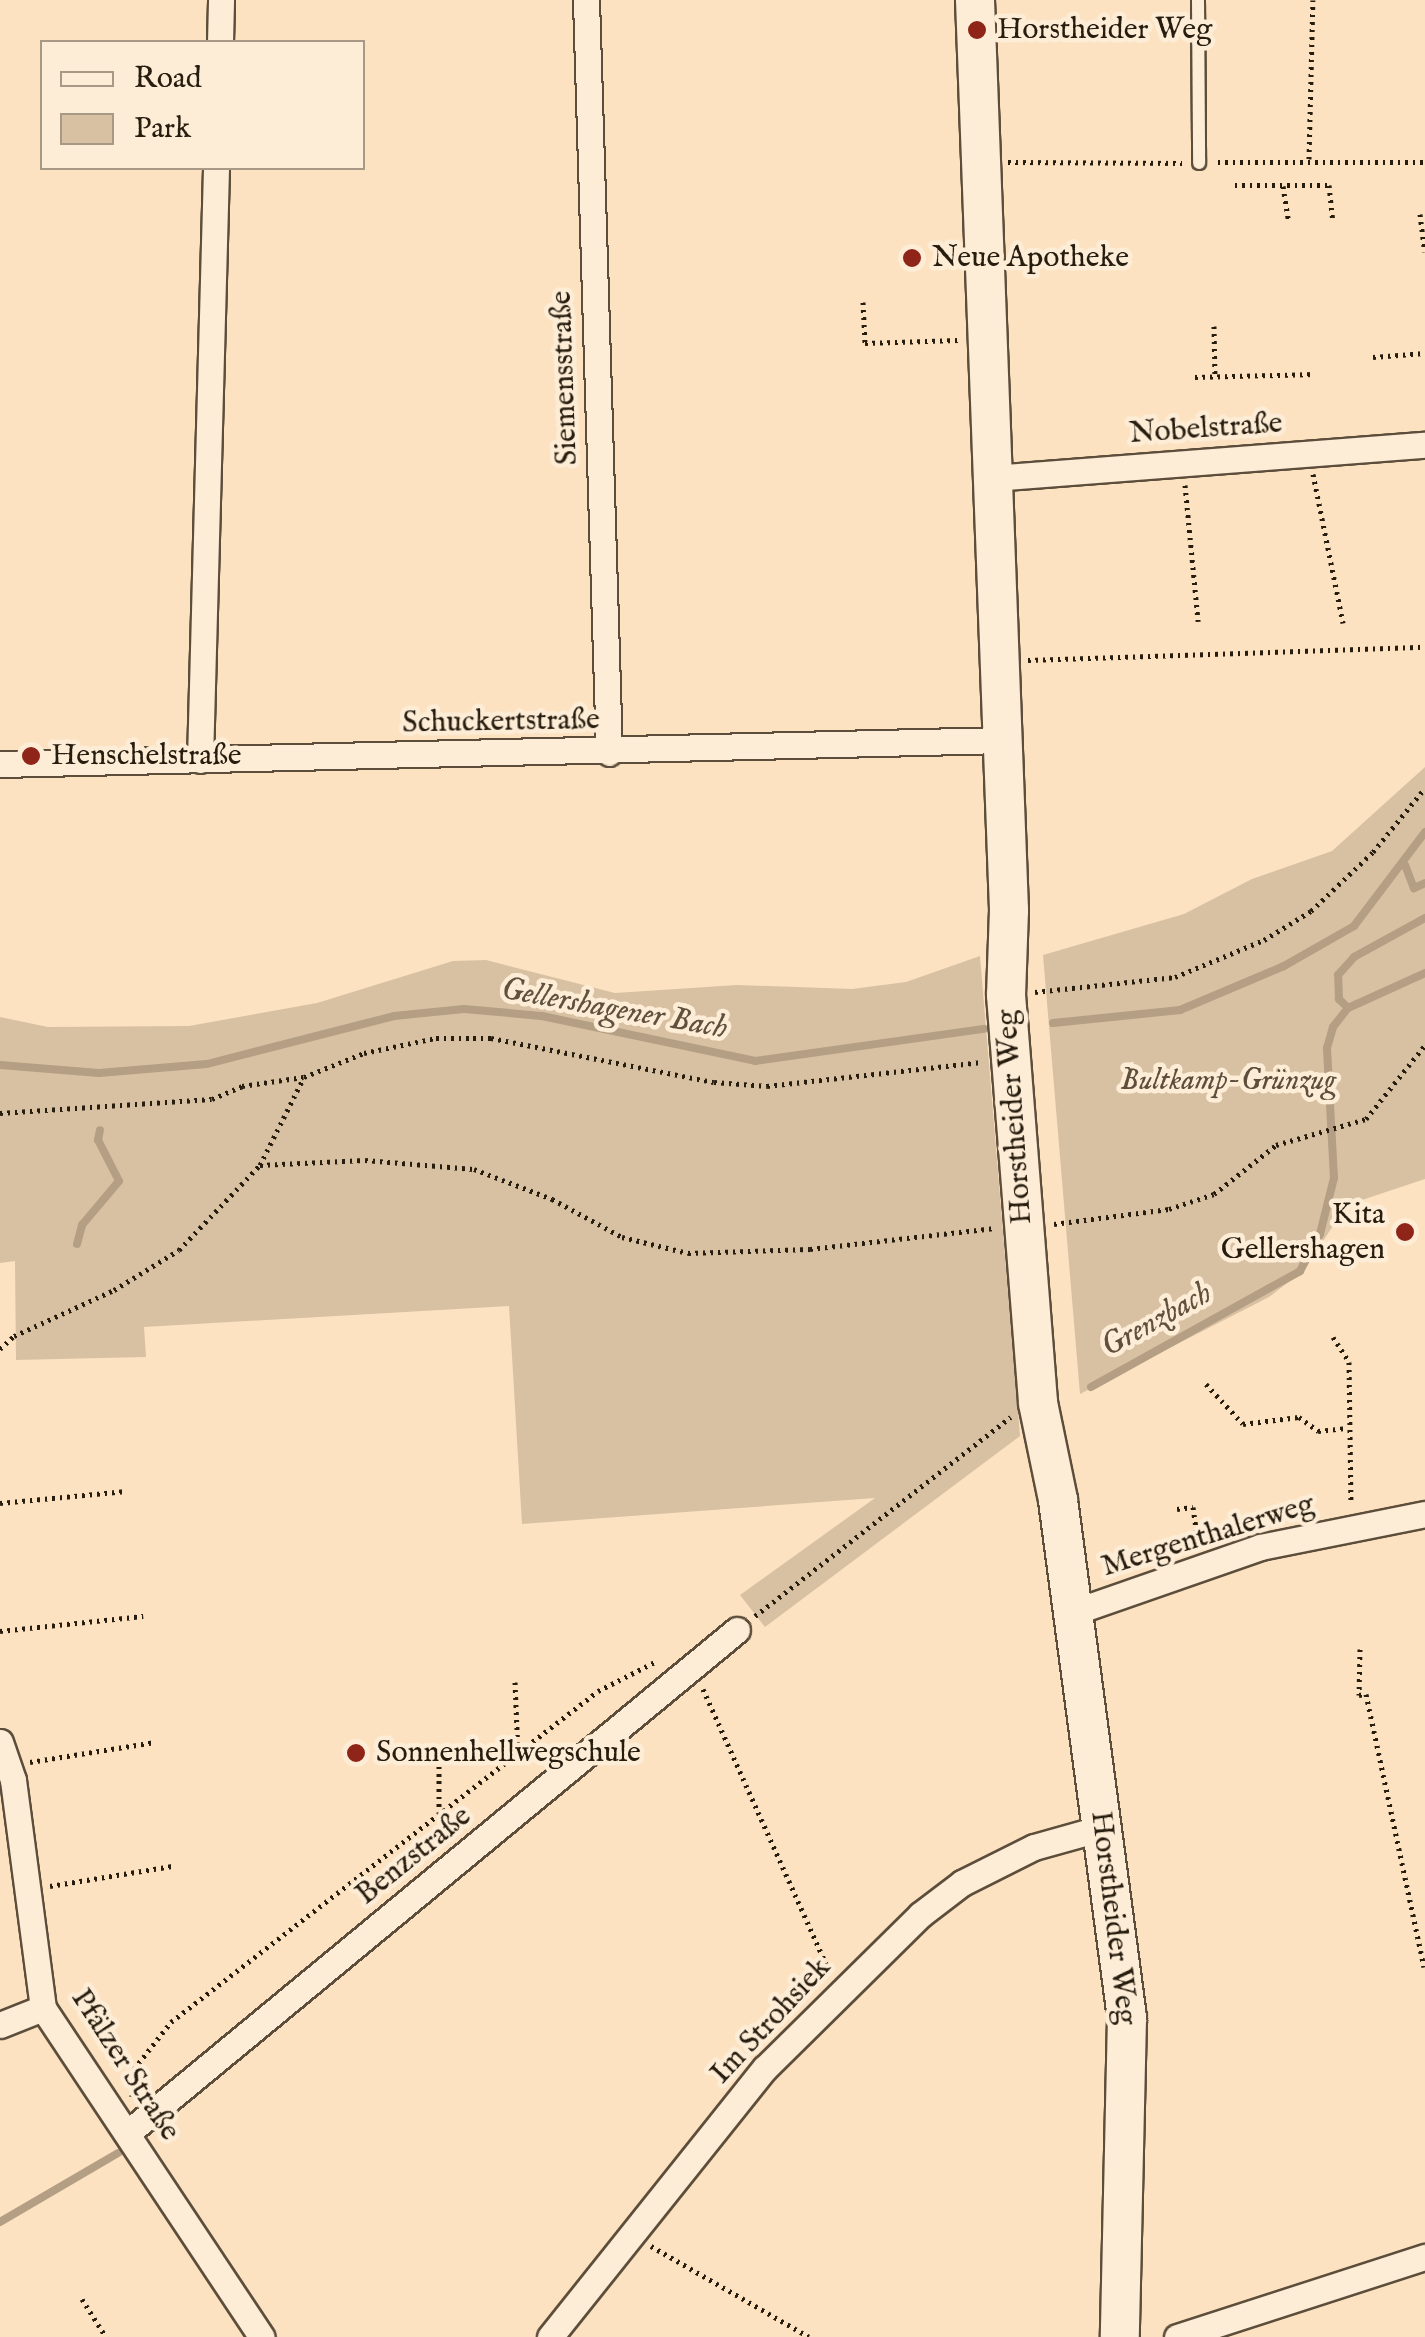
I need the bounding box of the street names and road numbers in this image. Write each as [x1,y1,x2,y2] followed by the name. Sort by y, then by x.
[544,290,586,466] street label: Siemensstraße
[1128,406,1284,452] street label: Nobelstraße
[402,702,600,742] street label: Schuckertstraße
[990,1008,1040,1226] street label: Horstheider Weg
[1097,1487,1319,1585] street label: Mergenthalerweg
[349,1799,479,1913] street label: Benzstraße
[1082,1809,1144,2027] street label: Horstheider Weg
[703,1950,839,2092] street label: Im Strohsiek
[63,1982,187,2148] street label: Pfälzer Straße

